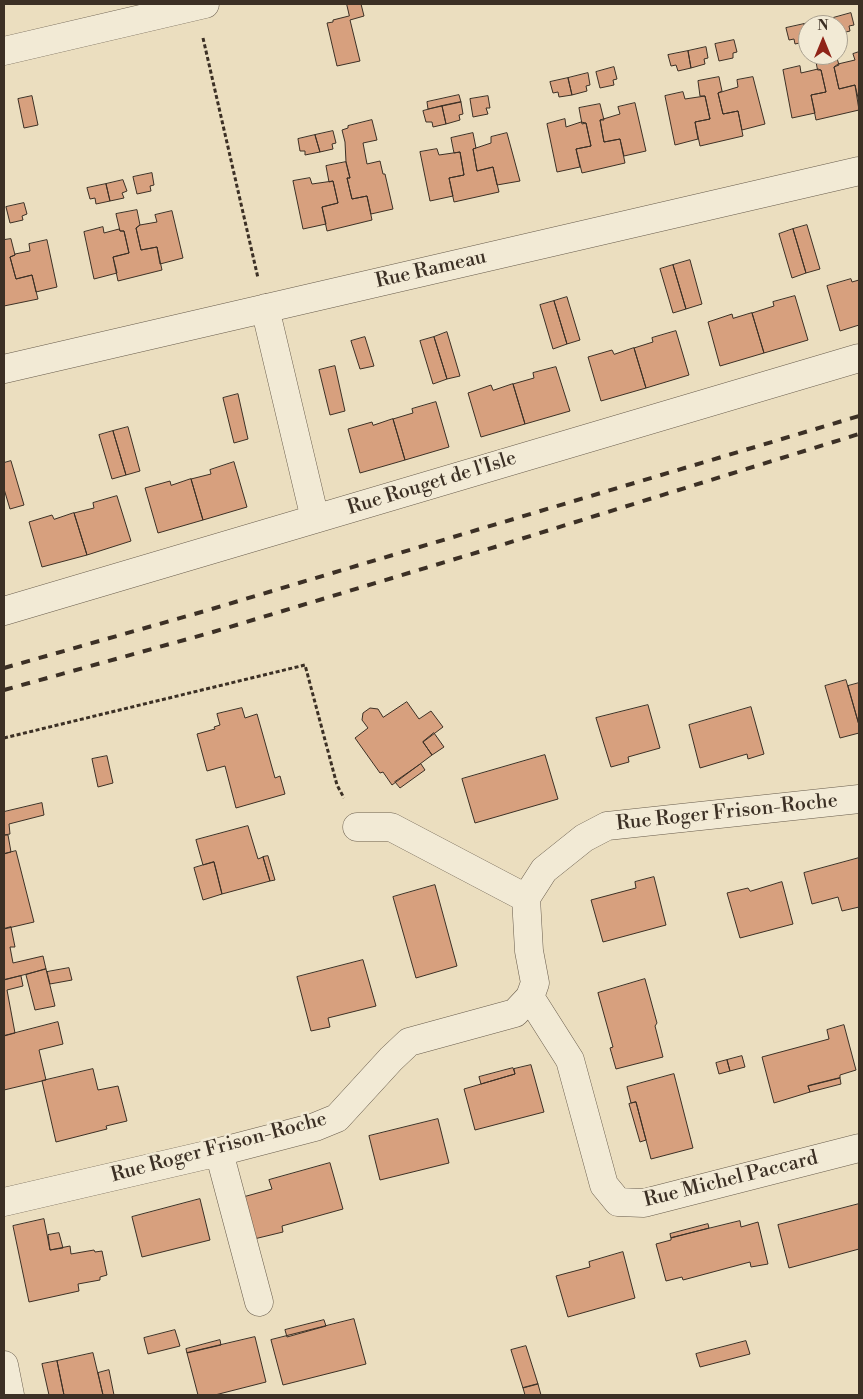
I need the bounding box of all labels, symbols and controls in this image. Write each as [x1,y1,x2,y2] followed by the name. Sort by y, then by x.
[798,15,848,65] north arrow
[817,17,829,35] text: N
[373,246,489,294] street label: Rue Rameau
[345,447,519,521] street label: Rue Rouget de l'Isle
[615,789,839,837] street label: Rue Roger Frison-Roche
[108,1108,330,1188] street label: Rue Roger Frison-Roche
[641,1147,821,1213] street label: Rue Michel Paccard

